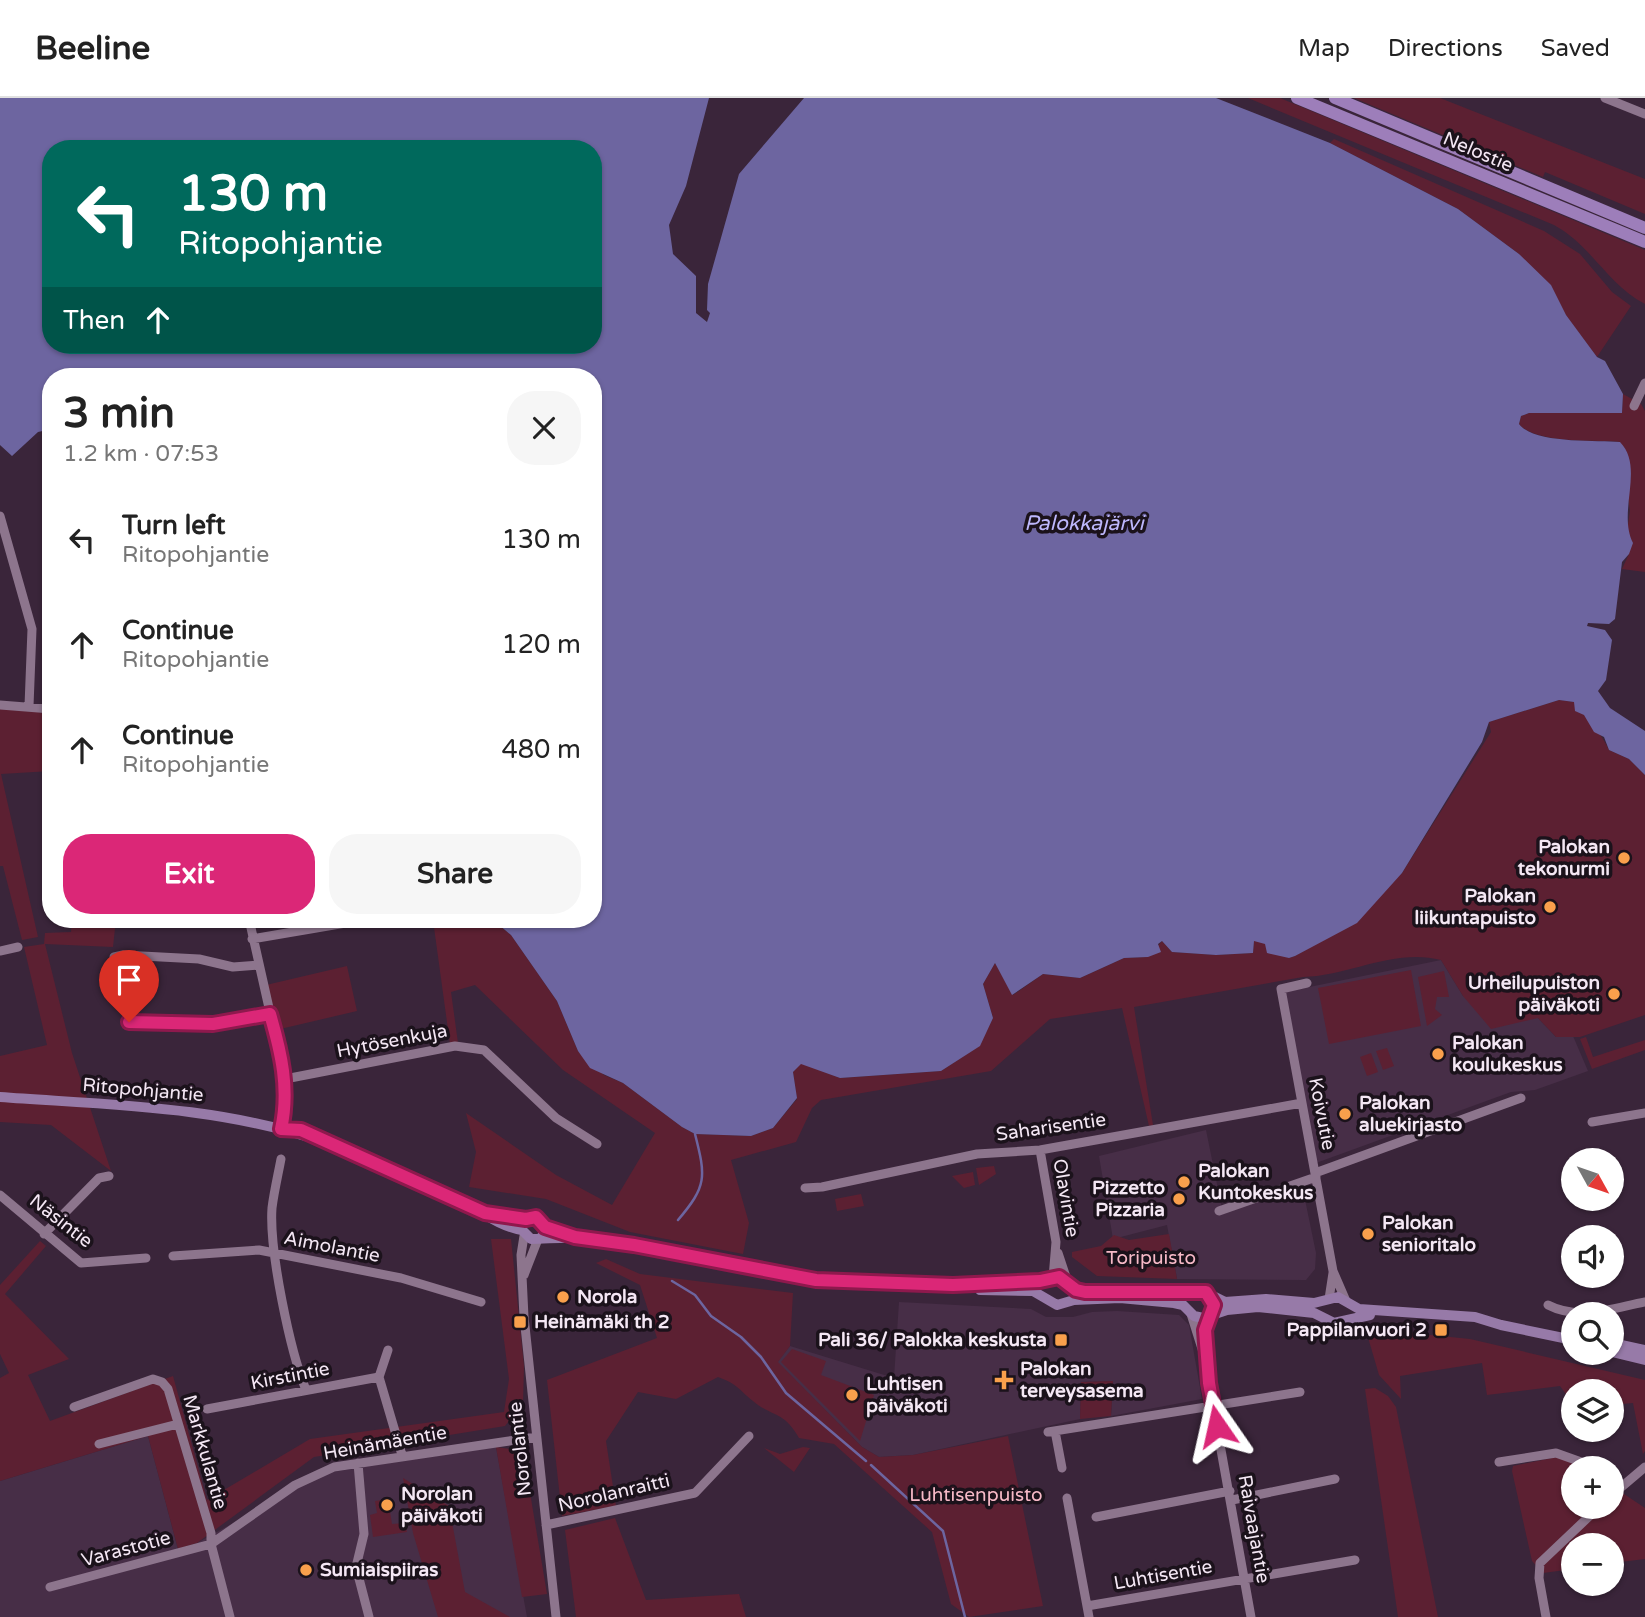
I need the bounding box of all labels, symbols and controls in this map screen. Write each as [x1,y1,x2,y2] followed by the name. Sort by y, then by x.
[35,29,150,68] text: Beeline
[1298,34,1350,63] text: Map
[1388,34,1503,63] text: Directions
[1541,34,1610,63] text: Saved
[1440,127,1516,177] street label: Nelostie
[178,165,328,224] text: 130 m
[63,168,154,259] icon: left
[178,225,383,263] text: Ritopohjantie
[139,301,177,339] icon: ahead
[63,305,125,336] text: Then
[63,388,175,439] text: 3 min
[507,391,581,465] button: close
[63,440,219,468] text: 1.2 km · 07:53
[122,510,225,541] text: Turn left
[1024,511,1146,536] water label: Palokkajärvi
[63,521,101,559] icon: left
[501,524,581,555] text: 130 m
[122,541,269,569] text: Ritopohjantie
[122,615,234,646] text: Continue
[63,626,101,664] icon: ahead
[501,629,581,660] text: 120 m
[122,646,269,674] text: Ritopohjantie
[122,720,234,751] text: Continue
[63,731,101,769] icon: ahead
[501,734,581,765] text: 480 m
[122,751,269,779] text: Ritopohjantie
[63,834,315,914] button: Exit
[329,834,581,914] button: Share
[1518,836,1610,880] place label: Palokan tekonurmi
[1616,850,1632,866] marker: Palokan tekonurmi
[1415,885,1536,930] place label: Palokan liikuntapuisto
[1542,899,1558,915] marker: Palokan liikuntapuisto
[99,950,159,1022] pin
[110,961,148,999] icon: arrive
[1468,972,1600,1017] place label: Urheilupuiston päiväkoti
[1606,986,1622,1002] marker: Urheilupuiston päiväkoti
[335,1019,449,1063] street label: Hytösenkuja
[1452,1032,1563,1076] place label: Palokan koulukeskus
[1430,1046,1446,1062] marker: Palokan koulukeskus
[81,1074,205,1106] street label: Ritopohjantie
[1304,1076,1340,1152] street label: Koivutie
[1359,1092,1462,1137] place label: Palokan aluekirjasto
[1337,1106,1353,1122] marker: Palokan aluekirjasto
[995,1108,1107,1146] street label: Saharisentie
[1561,1148,1624,1211] north arrow
[1561,1148,1624,1596] map controls
[1048,1157,1084,1239] street label: Olavintie
[1198,1160,1313,1204] place label: Palokan Kuntokeskus
[1176,1174,1192,1190] marker: Palokan Kuntokeskus
[1092,1177,1165,1221] place label: Pizzetto Pizzaria
[25,1190,97,1252] street label: Näsintie
[1171,1191,1187,1207] marker: Pizzetto Pizzaria
[1382,1212,1476,1256] place label: Palokan senioritalo
[1561,1225,1624,1288] button: sound
[1360,1226,1376,1242] marker: Palokan senioritalo
[282,1227,382,1267] street label: Aimolantie
[1106,1247,1196,1269] park label: Toripuisto
[577,1286,638,1308] place label: Norola
[555,1289,571,1305] marker: Norola
[1561,1302,1624,1365] button: search
[534,1311,670,1333] place label: Heinämäki th 2
[512,1314,528,1330] marker: Heinämäki th 2
[1286,1319,1427,1342] place label: Pappilanvuori 2
[1433,1322,1449,1338] marker: Pappilanvuori 2
[818,1329,1047,1351] place label: Pali 36/ Palokka keskusta
[1053,1332,1069,1348] marker: Pali 36/ Palokka keskusta
[249,1358,331,1394] street label: Kirstintie
[1020,1358,1144,1403] place label: Palokan terveysasema
[994,1370,1014,1390] marker: Palokan terveysasema
[866,1373,948,1418] place label: Luhtisen päiväkoti
[1561,1379,1624,1442] button: layers
[844,1387,860,1403] marker: Luhtisen päiväkoti
[1180,1389,1254,1463] position arrow
[178,1392,232,1512] street label: Markkulantie
[504,1401,536,1497] street label: Norolantie
[322,1421,448,1465] street label: Heinämäentie
[1561,1456,1624,1519] button: +
[556,1469,672,1517] street label: Norolanraitti
[1234,1473,1274,1585] street label: Raivaajantie
[401,1483,483,1528] place label: Norolan päiväkoti
[909,1484,1043,1506] park label: Luhtisenpuisto
[379,1497,395,1513] marker: Norolan päiväkoti
[79,1527,173,1571] street label: Varastotie
[1561,1533,1624,1596] button: −
[1112,1556,1214,1594] street label: Luhtisentie
[320,1559,438,1582] place label: Sumiaispiiras
[298,1562,314,1578] marker: Sumiaispiiras

